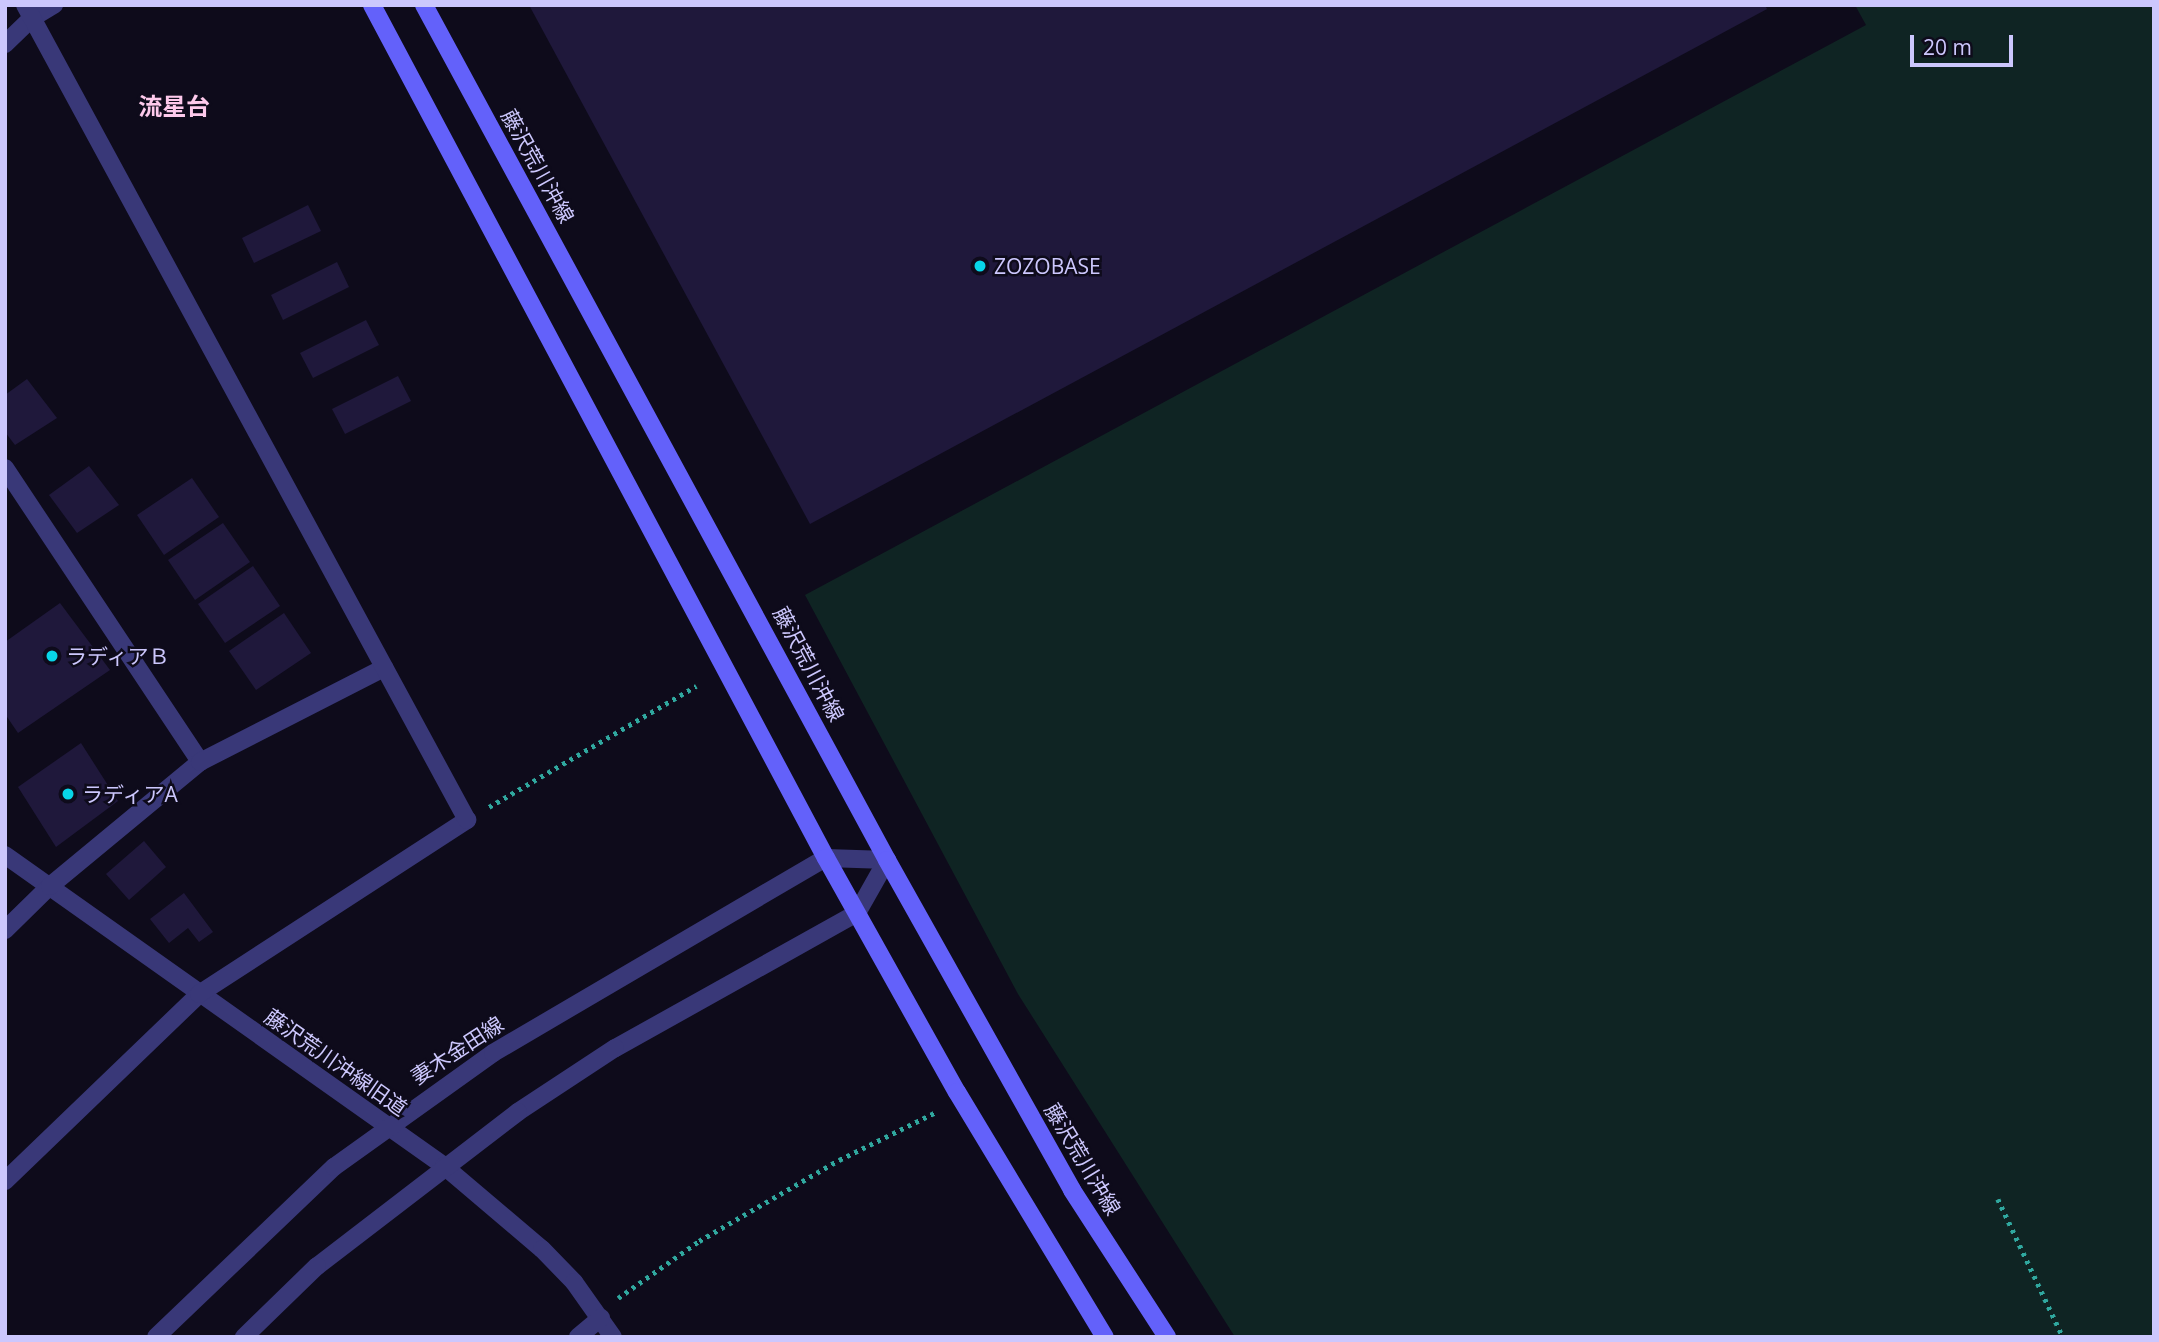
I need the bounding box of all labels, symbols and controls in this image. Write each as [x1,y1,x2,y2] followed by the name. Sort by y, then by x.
[1914,21,2017,65] scale bar
[1923,33,1972,61] text: 20 m
[138,92,210,120] district label: 流星台
[496,105,580,227] street label: 藤沢荒川沖線
[994,253,1101,279] place label: ZOZOBASE
[972,258,988,274] marker: ZOZOBASE
[768,602,850,726] street label: 藤沢荒川沖線
[66,643,171,669] place label: ラディアＢ
[44,648,60,664] marker: ラディアＢ
[82,781,179,807] place label: ラディアA
[60,786,76,802] marker: ラディアA
[260,1003,412,1121] street label: 藤沢荒川沖線旧道
[406,1011,508,1089] street label: 妻木金田線
[1040,1099,1126,1219] street label: 藤沢荒川沖線

